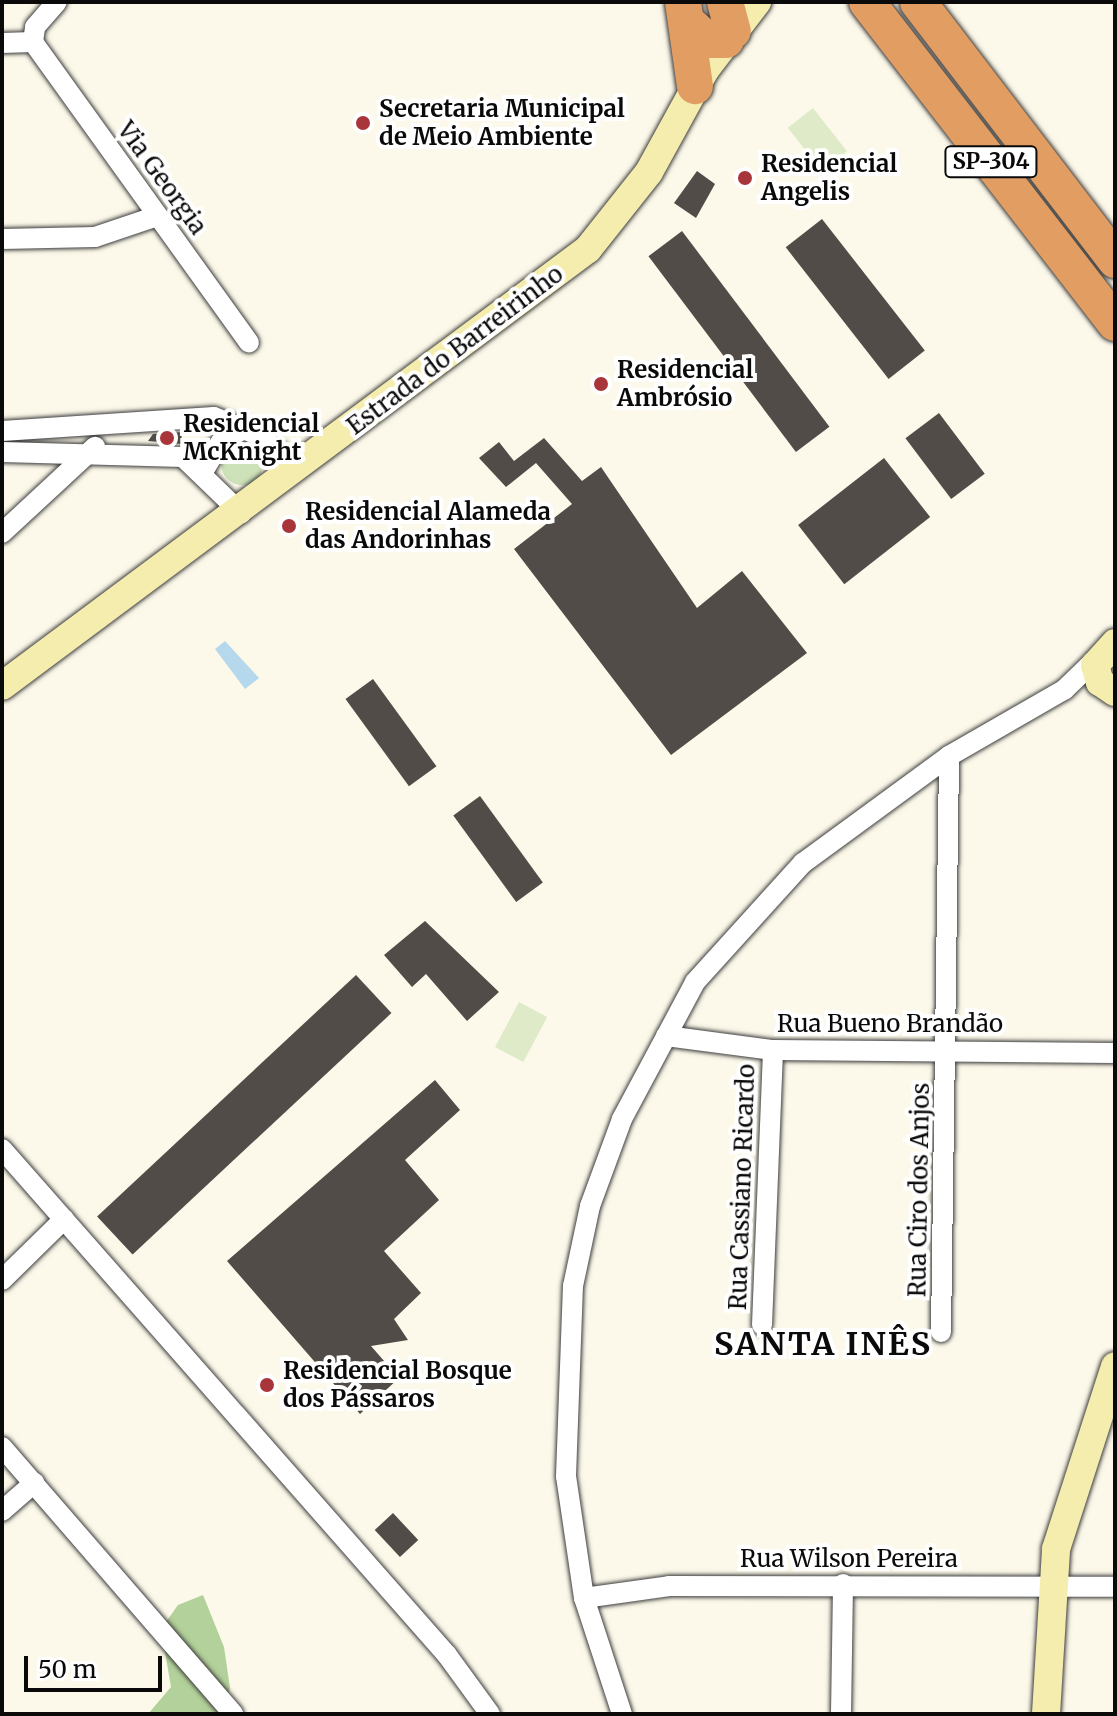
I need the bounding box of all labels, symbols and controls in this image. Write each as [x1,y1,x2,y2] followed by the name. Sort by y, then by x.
[379,95,625,151] place label: Secretaria Municipal de Meio Ambiente
[354,114,372,132] marker: Secretaria Municipal de Meio Ambiente
[111,116,213,240] street label: Via Georgia
[943,144,1039,180] road number: SP-304
[761,150,897,206] place label: Residencial Angelis
[736,169,754,187] marker: Residencial Angelis
[341,259,569,441] street label: Estrada do Barreirinho
[617,356,753,412] place label: Residencial Ambrósio
[592,375,610,393] marker: Residencial Ambrósio
[183,410,319,466] place label: Residencial McKnight
[158,429,176,447] marker: Residencial McKnight
[305,498,551,554] place label: Residencial Alameda das Andorinhas
[280,517,298,535] marker: Residencial Alameda das Andorinhas
[777,1010,1003,1038] street label: Rua Bueno Brandão
[723,1063,761,1311] street label: Rua Cassiano Ricardo
[903,1083,935,1297] street label: Rua Ciro dos Anjos
[714,1325,932,1363] district label: SANTA INÊS
[283,1357,512,1413] place label: Residencial Bosque dos Pássaros
[258,1376,276,1394] marker: Residencial Bosque dos Pássaros
[740,1545,958,1573] street label: Rua Wilson Pereira
[28,1640,166,1690] scale bar
[38,1654,97,1685] text: 50 m

